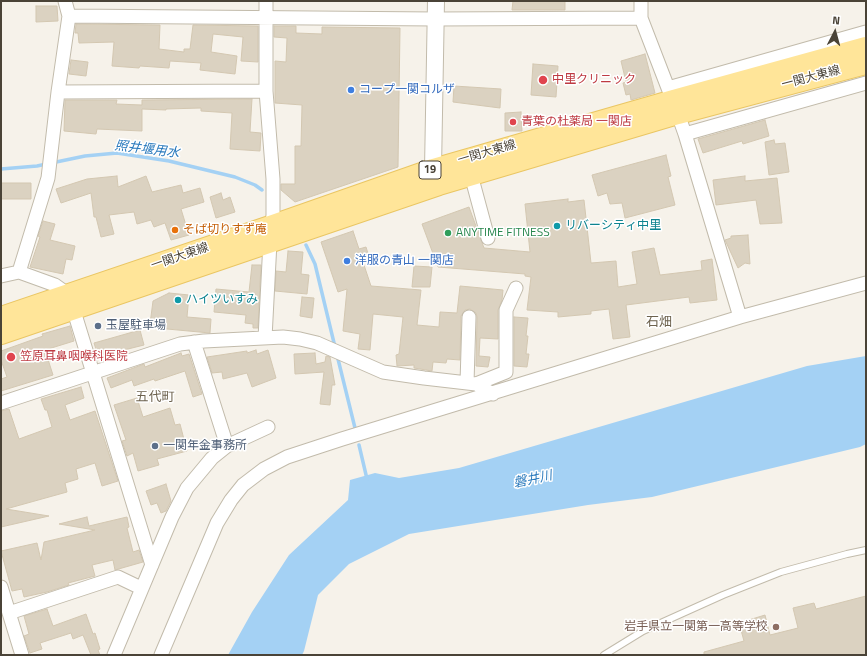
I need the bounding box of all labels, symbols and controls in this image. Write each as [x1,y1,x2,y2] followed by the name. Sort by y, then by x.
[815,12,855,52] north arrow
[832,12,841,28] text: N
[780,63,842,93] street label: 一関大東線
[552,73,636,87] place label: 中里クリニック
[537,74,549,86] marker: 中里クリニック
[359,83,455,97] place label: コープ一関コルザ
[346,85,356,95] marker: コープ一関コルザ
[521,115,632,129] place label: 青葉の杜薬局 一関店
[508,117,518,127] marker: 青葉の杜薬局 一関店
[114,138,180,162] water label: 照井堰用水
[456,138,518,168] street label: 一関大東線
[419,161,441,179] road number: 19
[565,219,661,233] place label: リバーシティ中里
[552,221,562,231] marker: リバーシティ中里
[183,223,267,237] place label: そば切りすず庵
[170,225,180,235] marker: そば切りすず庵
[456,226,550,240] place label: ANYTIME FITNESS
[443,228,453,238] marker: ANYTIME FITNESS
[149,240,211,274] street label: 一関大東線
[355,254,454,268] place label: 洋服の青山 一関店
[342,256,352,266] marker: 洋服の青山 一関店
[186,293,258,307] place label: ハイツいすみ
[173,295,183,305] marker: ハイツいすみ
[646,315,672,331] district label: 石畑
[106,319,166,333] place label: 玉屋駐車場
[93,321,103,331] marker: 玉屋駐車場
[20,350,128,364] place label: 笠原耳鼻咽喉科医院
[5,351,17,363] marker: 笠原耳鼻咽喉科医院
[136,390,174,406] district label: 五代町
[163,439,247,453] place label: 一関年金事務所
[150,441,160,451] marker: 一関年金事務所
[512,468,554,492] water label: 磐井川
[624,620,768,634] place label: 岩手県立一関第一高等学校
[771,622,781,632] marker: 岩手県立一関第一高等学校

